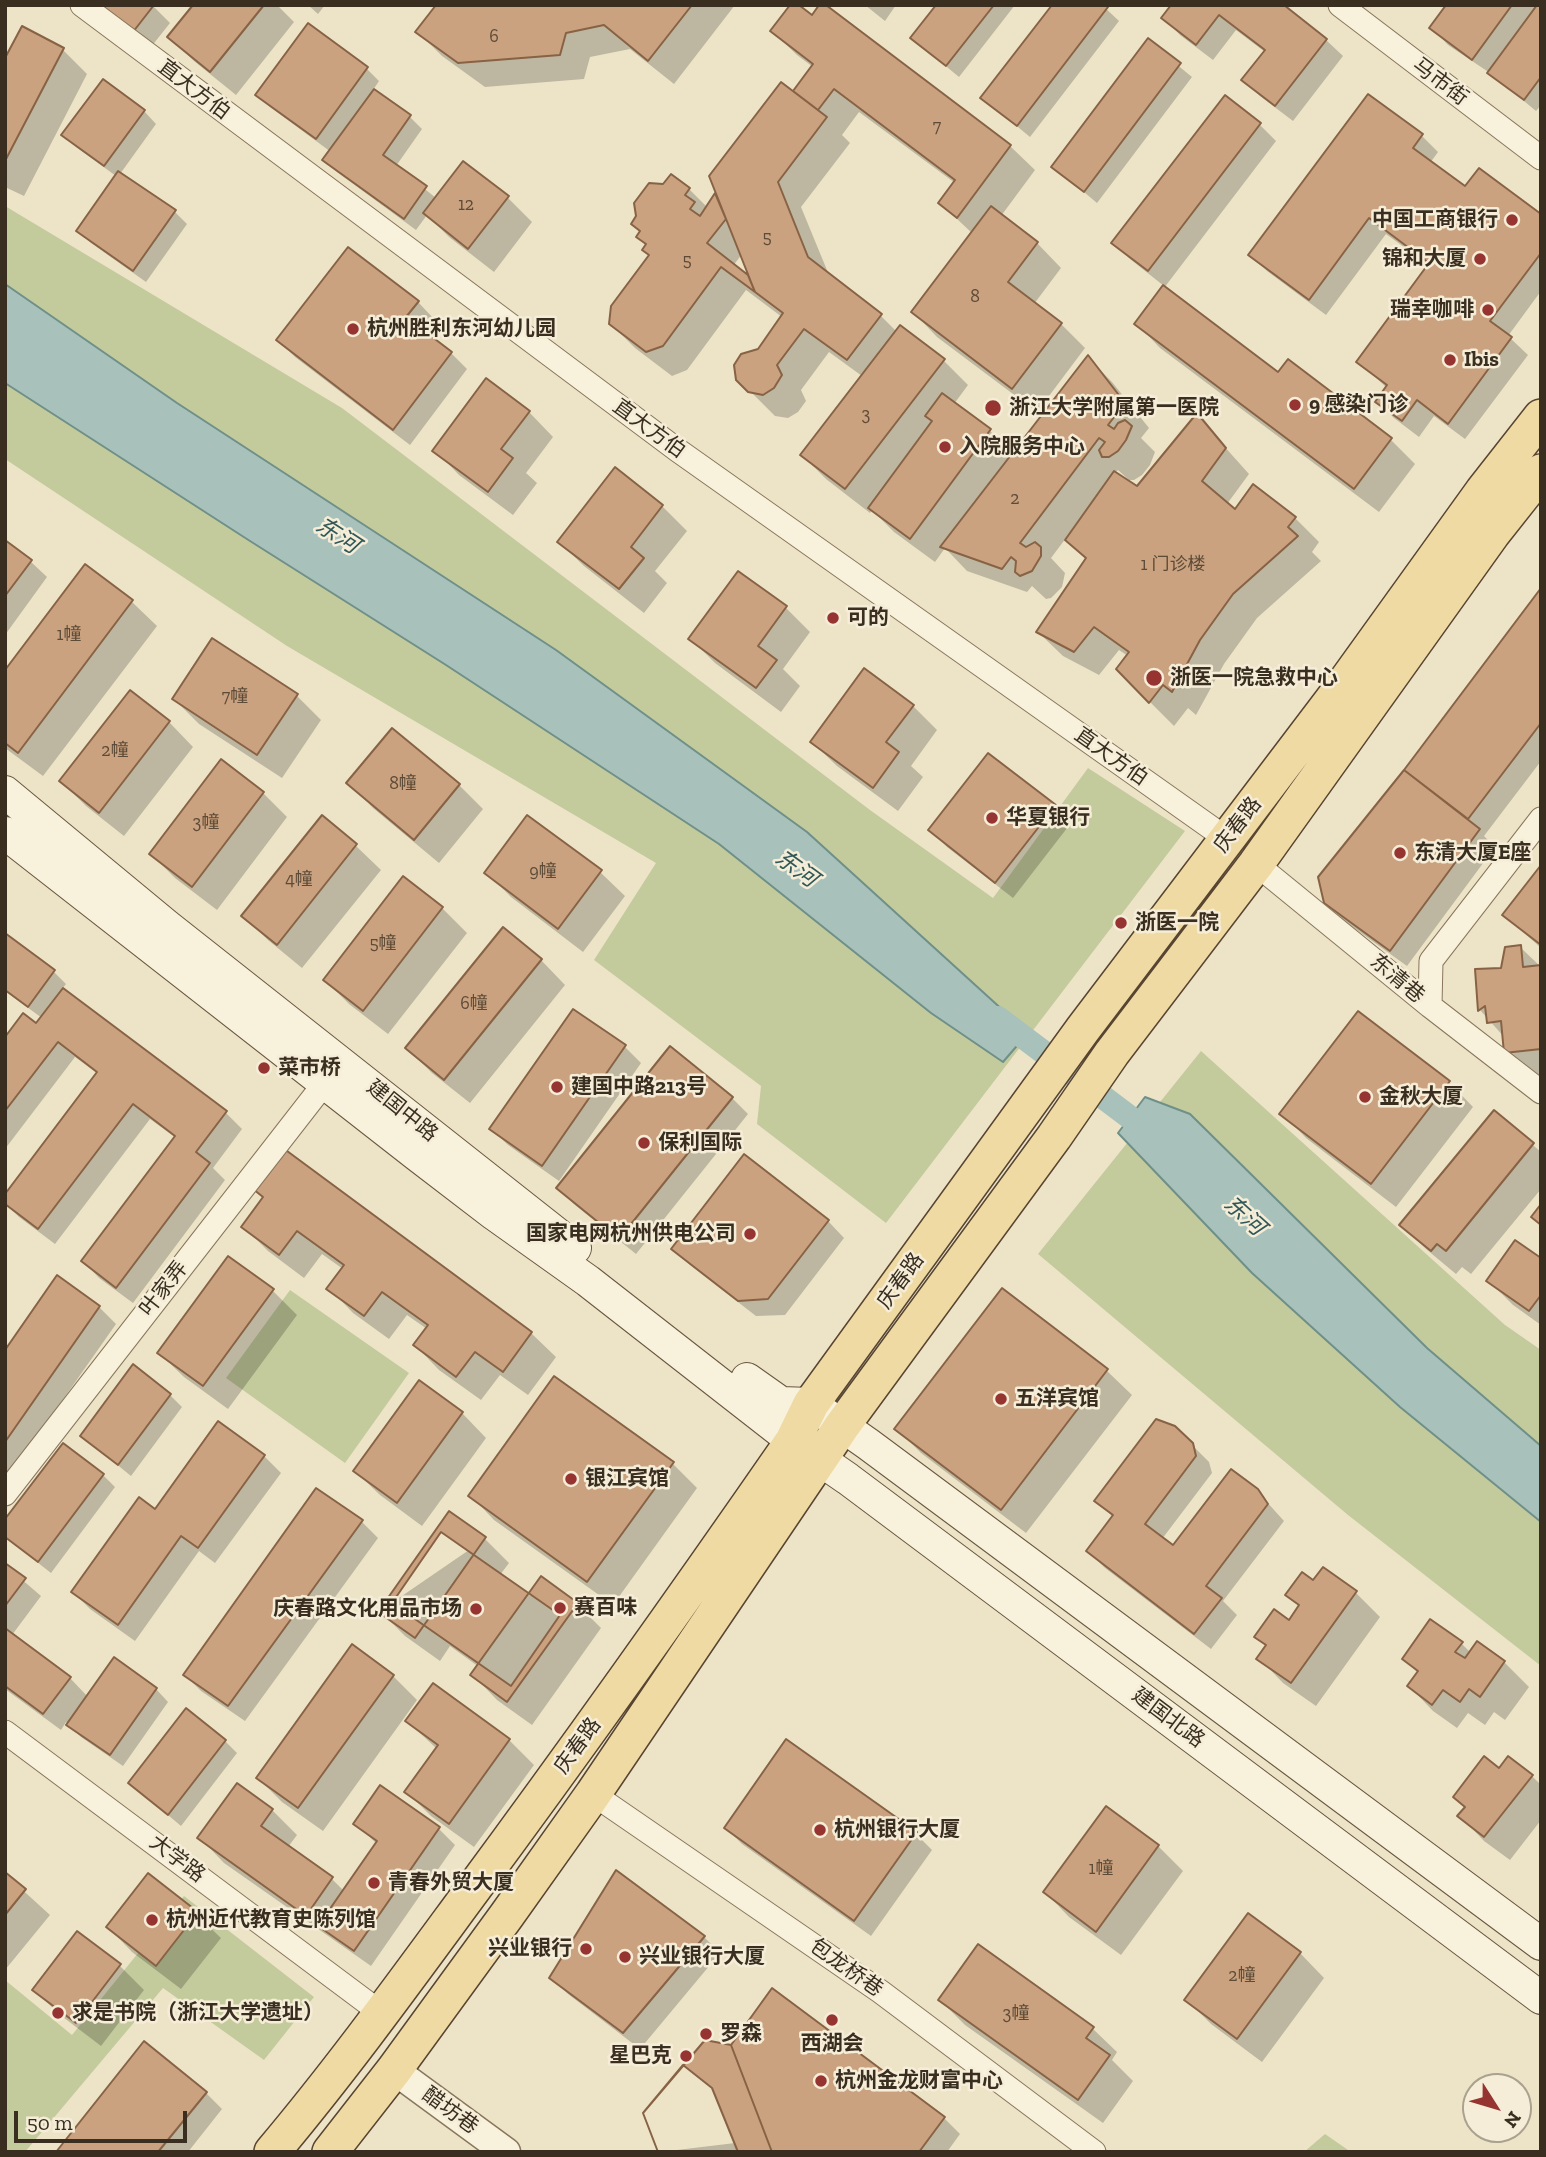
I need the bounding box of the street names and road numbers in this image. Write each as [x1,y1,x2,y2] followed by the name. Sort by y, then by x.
[1407,53,1473,111] street label: 马市街
[153,55,235,125] street label: 直大方伯
[608,394,690,464] street label: 直大方伯
[1069,723,1153,791] street label: 直大方伯
[1209,792,1267,858] street label: 庆春路
[1365,949,1429,1009] street label: 东清巷
[361,1075,443,1147] street label: 建国中路
[872,1248,930,1314] street label: 庆春路
[135,1256,193,1322] street label: 叶家弄
[1127,1683,1209,1753] street label: 建国北路
[549,1713,607,1779] street label: 庆春路
[144,1830,210,1888] street label: 大学路
[804,1934,888,2002] street label: 包龙桥巷
[417,2082,483,2140] street label: 醋坊巷

